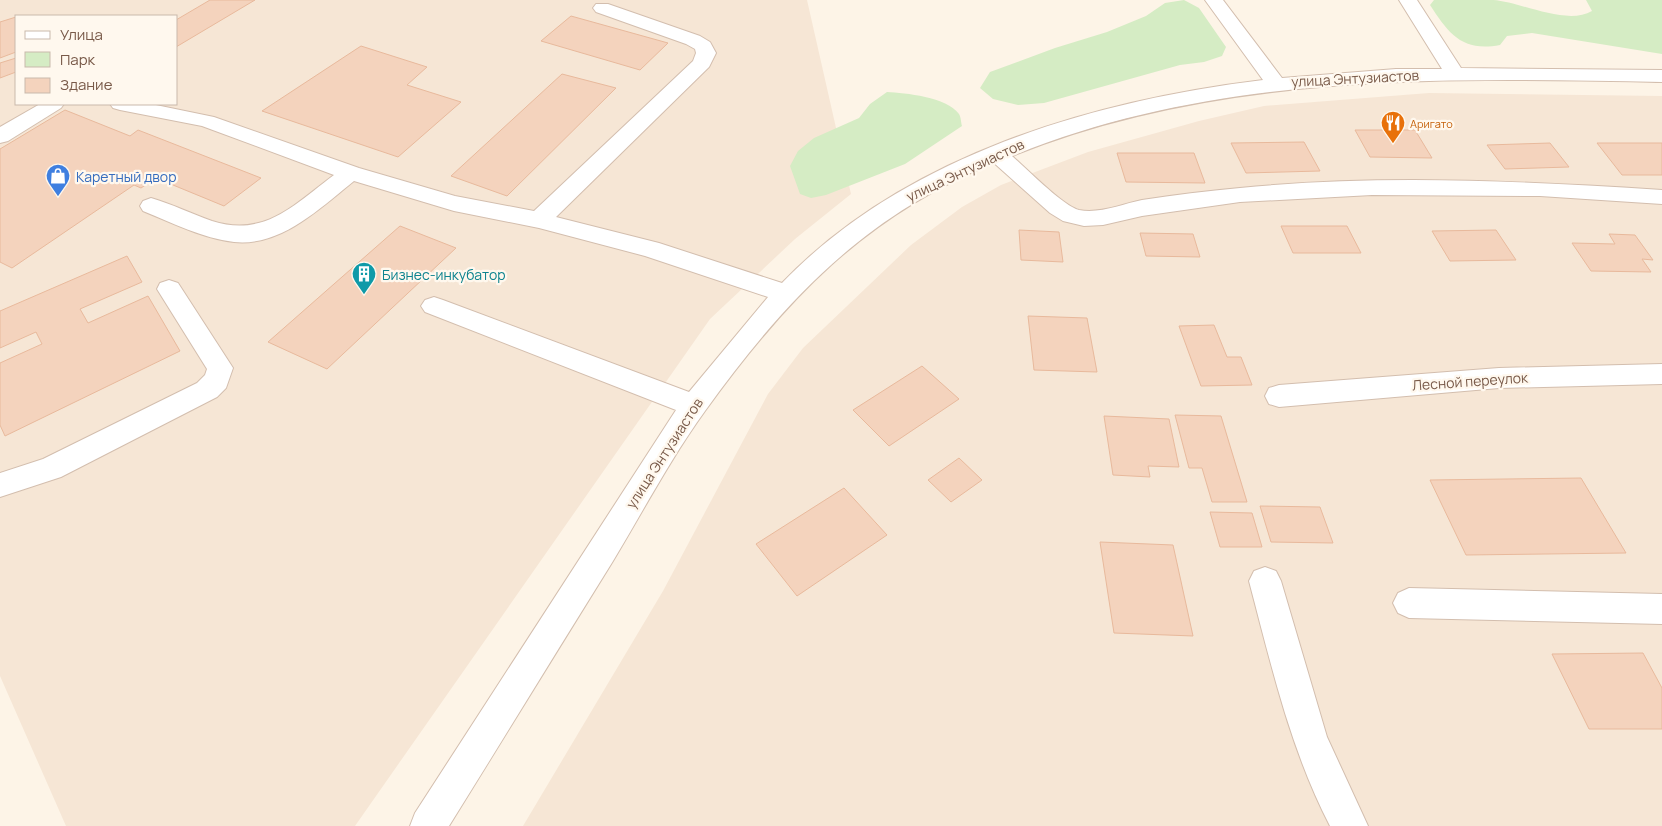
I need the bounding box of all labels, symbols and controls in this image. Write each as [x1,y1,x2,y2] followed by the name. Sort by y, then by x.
[15,15,178,105] legend
[60,24,103,45] text: Улица
[60,49,96,70] text: Парк
[1291,65,1420,91] street label: улица Энтузиастов
[60,74,113,95] text: Здание
[1380,110,1406,144] restaurant icon: Аригато
[1410,116,1453,131] place label: Аригато
[903,134,1027,206] street label: улица Энтузиастов
[45,163,71,197] shop icon: Каретный двор
[76,167,176,186] place label: Каретный двор
[351,261,377,295] building icon: Бизнес-инкубатор
[382,265,506,284] place label: Бизнес-инкубатор
[1412,367,1530,395] street label: Лесной переулок
[621,394,707,512] street label: улица Энтузиастов

